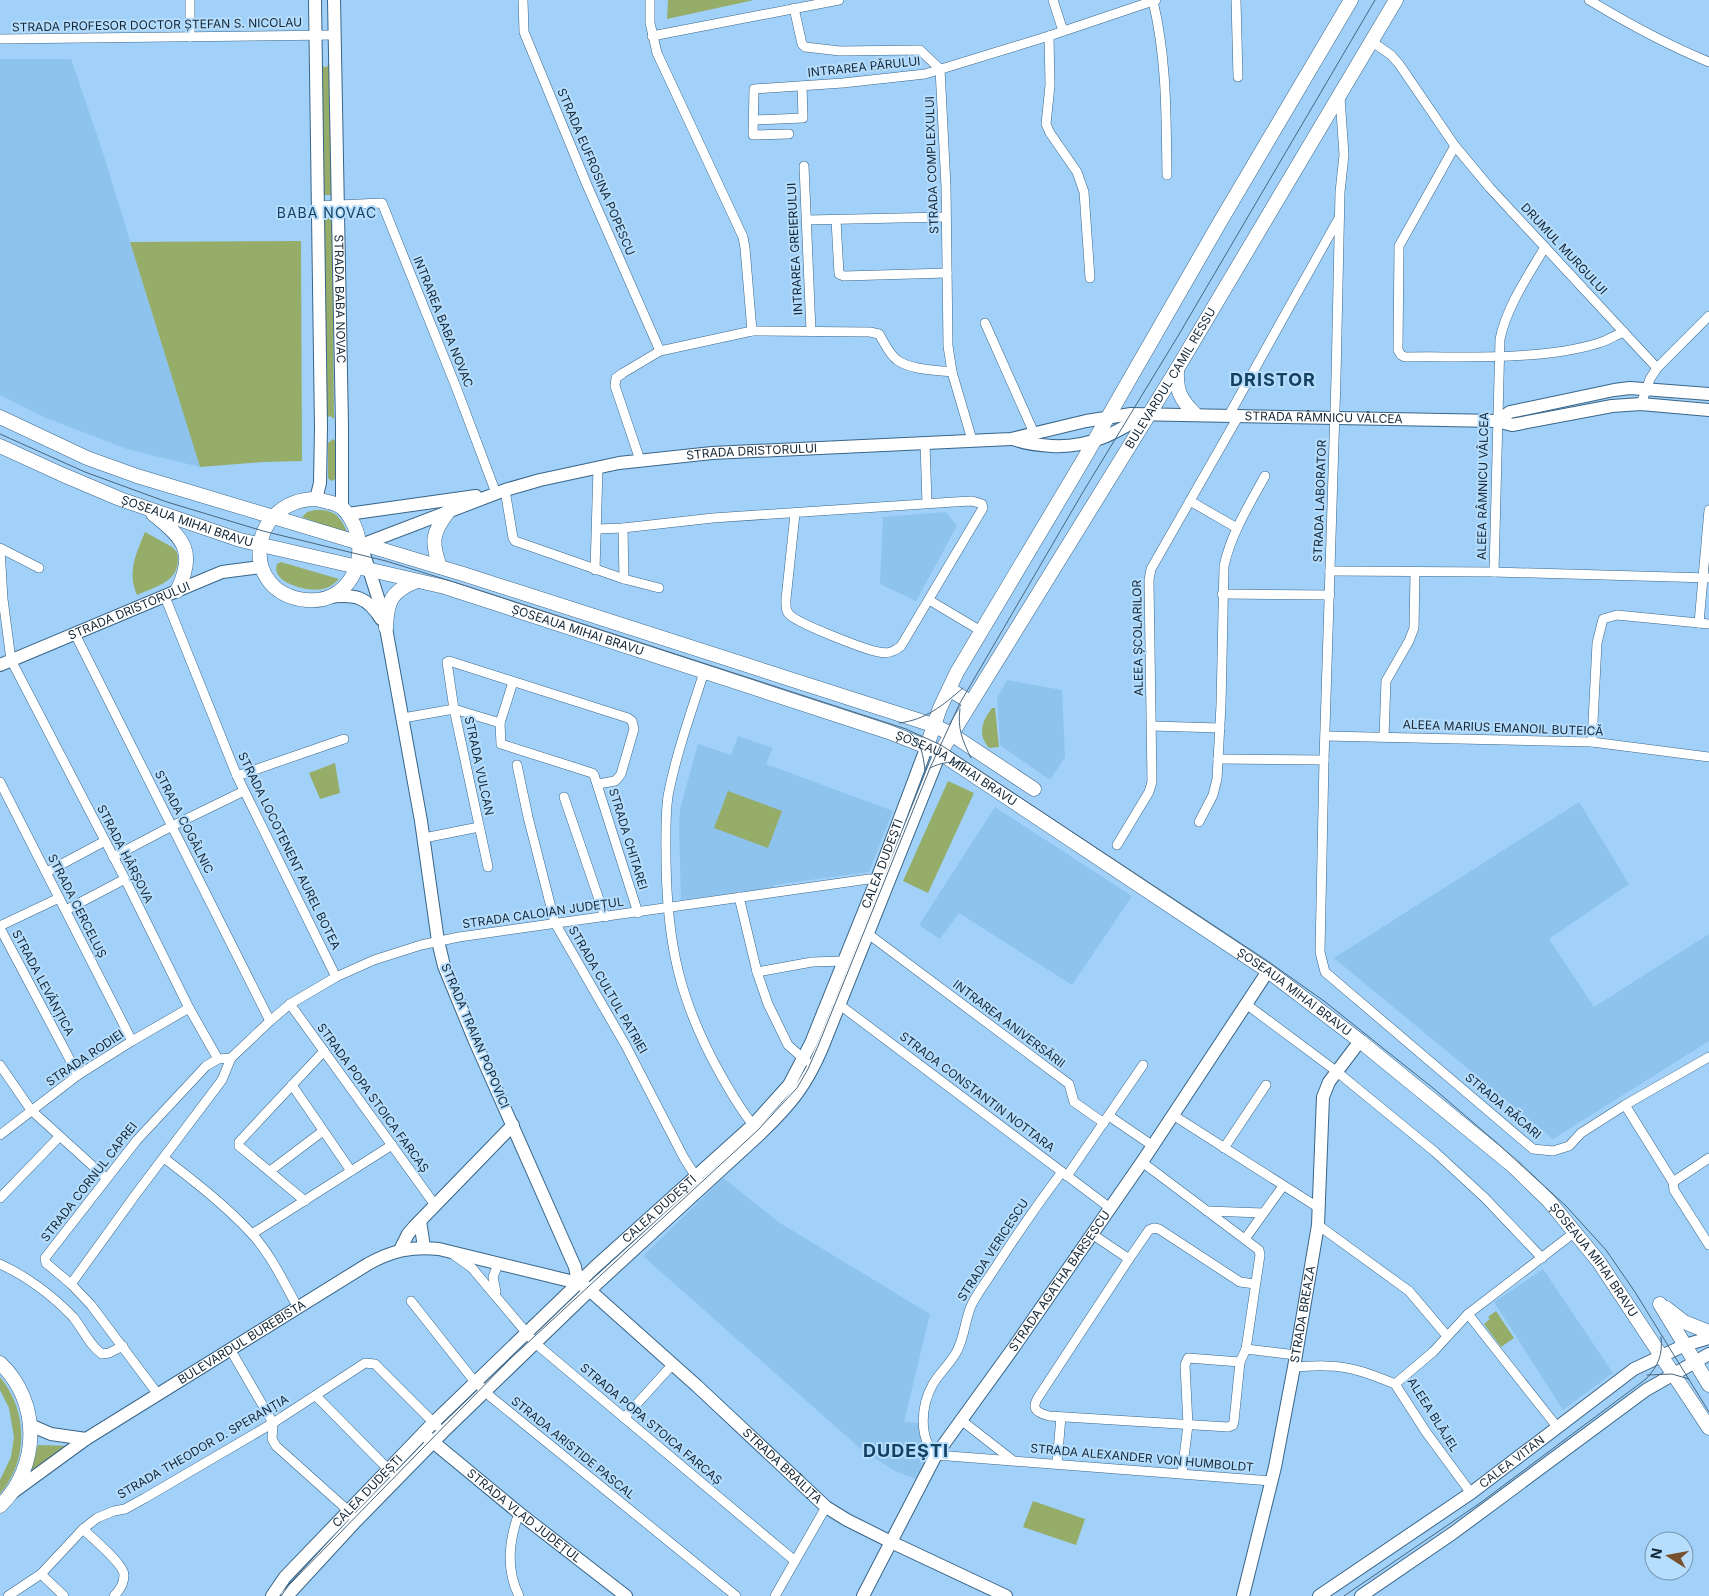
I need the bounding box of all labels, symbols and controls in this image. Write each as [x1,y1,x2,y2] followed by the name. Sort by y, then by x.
[12,14,302,35] street label: STRADA PROFESOR DOCTOR ȘTEFAN S. NICOLAU
[807,53,921,80] street label: INTRAREA PĂRULUI
[554,86,639,258] street label: STRADA EUFROSINA POPESCU
[922,96,941,234] street label: STRADA COMPLEXULUI
[784,182,805,316] street label: INTRAREA GREIERULUI
[1518,200,1611,297] street label: DRUMUL MURGULUI
[277,204,377,221] district label: BABA NOVAC
[331,234,349,364] street label: STRADA BABA NOVAC
[410,254,477,390] street label: INTRAREA BABA NOVAC
[1122,305,1219,451] street label: BULEVARDUL CAMIL RESSU
[1230,369,1316,390] district label: DRISTOR
[1245,408,1403,426] street label: STRADA RÂMNICU VÂLCEA
[1474,412,1491,560] street label: ALEEA RÂMNICU VÂLCEA
[1310,439,1329,563] street label: STRADA LABORATOR
[686,440,817,463] street label: STRADA DRISTORULUI
[119,492,255,550] street label: ȘOSEAUA MIHAI BRAVU
[66,578,192,643] street label: STRADA DRISTORULUI
[1129,580,1146,696] street label: ALEEA ȘCOLARILOR
[510,601,646,658] street label: ȘOSEAUA MIHAI BRAVU
[462,715,497,817] street label: STRADA VULCAN
[1402,716,1604,739] street label: ALEEA MARIUS EMANOIL BUTEICĂ
[893,727,1020,809] street label: ȘOSEAUA MIHAI BRAVU
[235,750,344,952] street label: STRADA LOCOTENENT AUREL BOTEA
[152,768,217,876] street label: STRADA COGÂLNIC
[606,786,651,891] street label: STRADA CHITAREI
[94,802,157,906] street label: STRADA HÂRȘOVA
[858,817,906,911] street label: CALEA DUDEȘTI
[45,851,110,960] street label: STRADA CERCELUȘ
[461,894,625,931] street label: STRADA CALOIAN JUDEȚUL
[566,923,651,1056] street label: STRADA CULTUL PATRIEI
[9,927,78,1038] street label: STRADA LEVĂNȚICA
[1234,945,1355,1039] street label: ȘOSEAUA MIHAI BRAVU
[438,961,513,1110] street label: STRADA TRAIAN POPOVICI
[950,977,1068,1071] street label: INTRAREA ANIVERSĂRII
[314,1020,433,1175] street label: STRADA POPA STOICA FARCAȘ
[43,1026,126,1089] street label: STRADA RODIEI
[897,1028,1058,1155] street label: STRADA CONSTANTIN NOTTARA
[1462,1069,1544,1142] street label: STRADA RĂCARI
[37,1119,140,1245] street label: STRADA CORNUL CAPREI
[619,1172,699,1246] street label: CALEA DUDEȘTI
[954,1196,1031,1304] street label: STRADA VERICESCU
[1547,1200,1641,1320] street label: ȘOSEAUA MIHAI BRAVU
[1005,1208,1113,1354] street label: STRADA AGATHA BÂRSESCU
[1287,1265,1318,1364] street label: STRADA BREAZA
[175,1297,308,1387] street label: BULEVARDUL BUREBISTA
[577,1360,726,1488] street label: STRADA POPA STOICA FARCAȘ
[1405,1375,1462,1455] street label: ALEEA BLĂJEL
[114,1391,291,1502] street label: STRADA THEODOR D. SPERANȚIA
[508,1393,638,1502] street label: STRADA ARISTIDE PASCAL
[740,1425,825,1506] street label: STRADA BRĂILIȚA
[1476,1432,1547,1491] street label: CALEA VITAN
[863,1440,949,1461] district label: DUDEŞTI
[1030,1440,1255,1475] street label: STRADA ALEXANDER VON HUMBOLDT
[329,1452,405,1530] street label: CALEA DUDEȘTI
[464,1465,585,1566] street label: STRADA VLAD JUDEȚUL
[1644,1531,1694,1581] north arrow
[1646,1547,1665,1560] text: N

